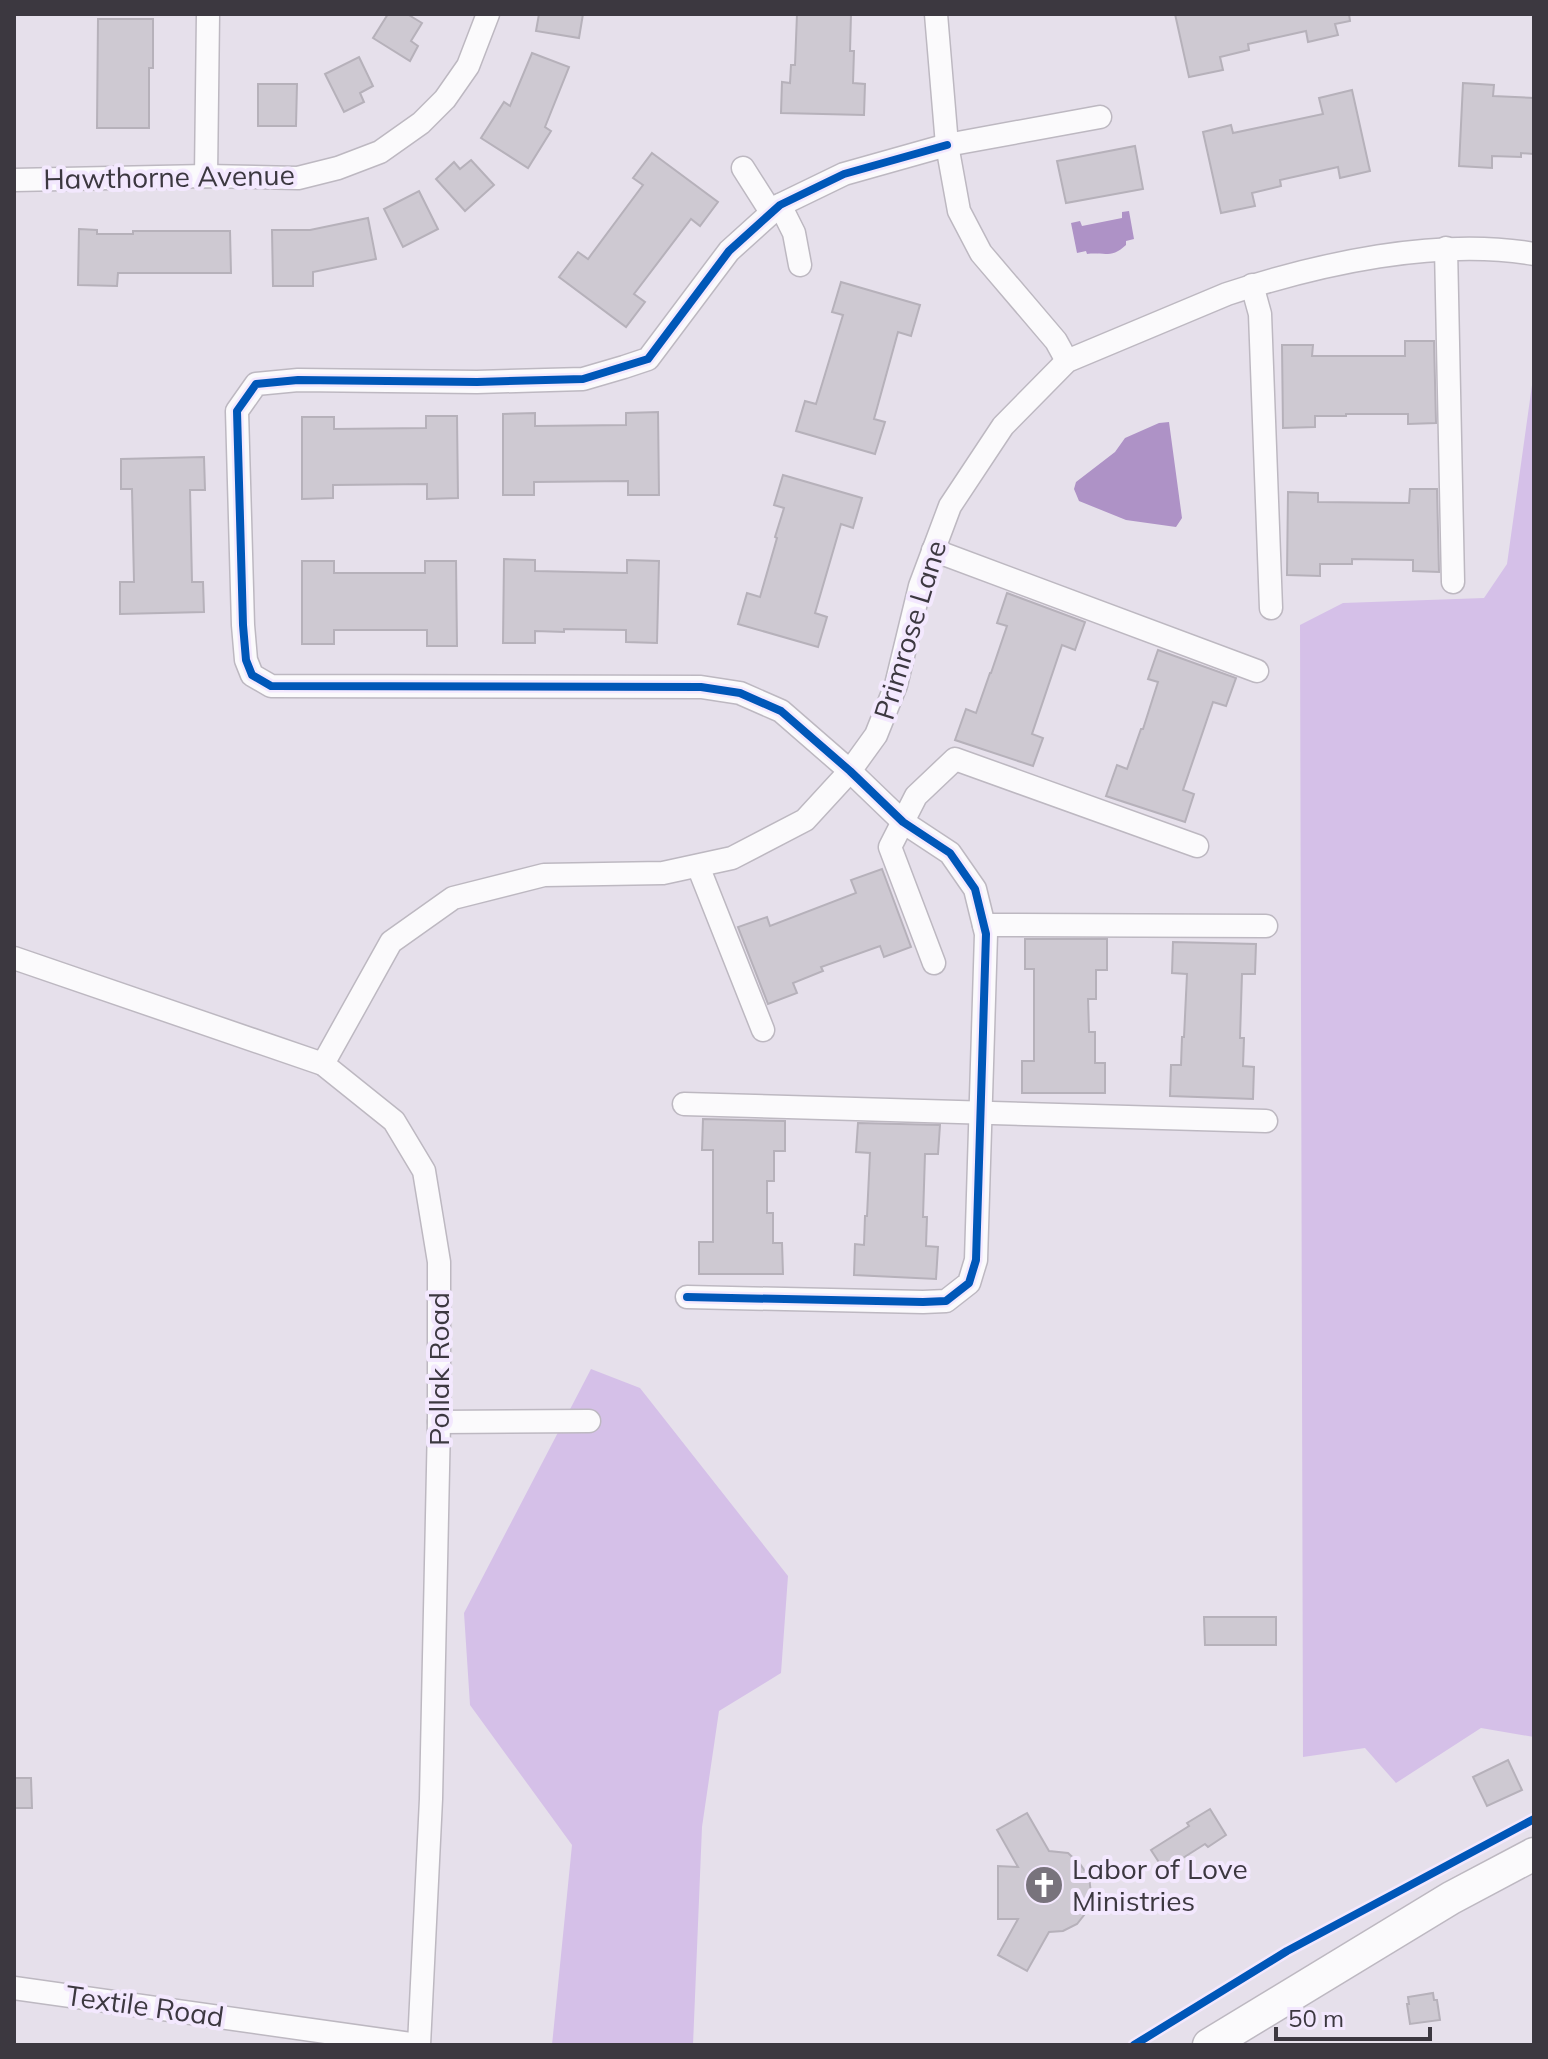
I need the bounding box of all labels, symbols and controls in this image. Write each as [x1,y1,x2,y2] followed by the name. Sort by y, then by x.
[43,157,295,196] street label: Hawthorne Avenue
[866,536,953,724] street label: Primrose Lane
[421,1292,456,1446] street label: Pollak Road
[1072,1851,1248,1918] place label: Labor of Love Ministries
[1023,1864,1065,1906] church icon: Labor of Love Ministries
[64,1977,226,2034] street label: Textile Road
[1276,1991,1430,2041] scale bar
[1288,2003,1344,2033] text: 50 m

